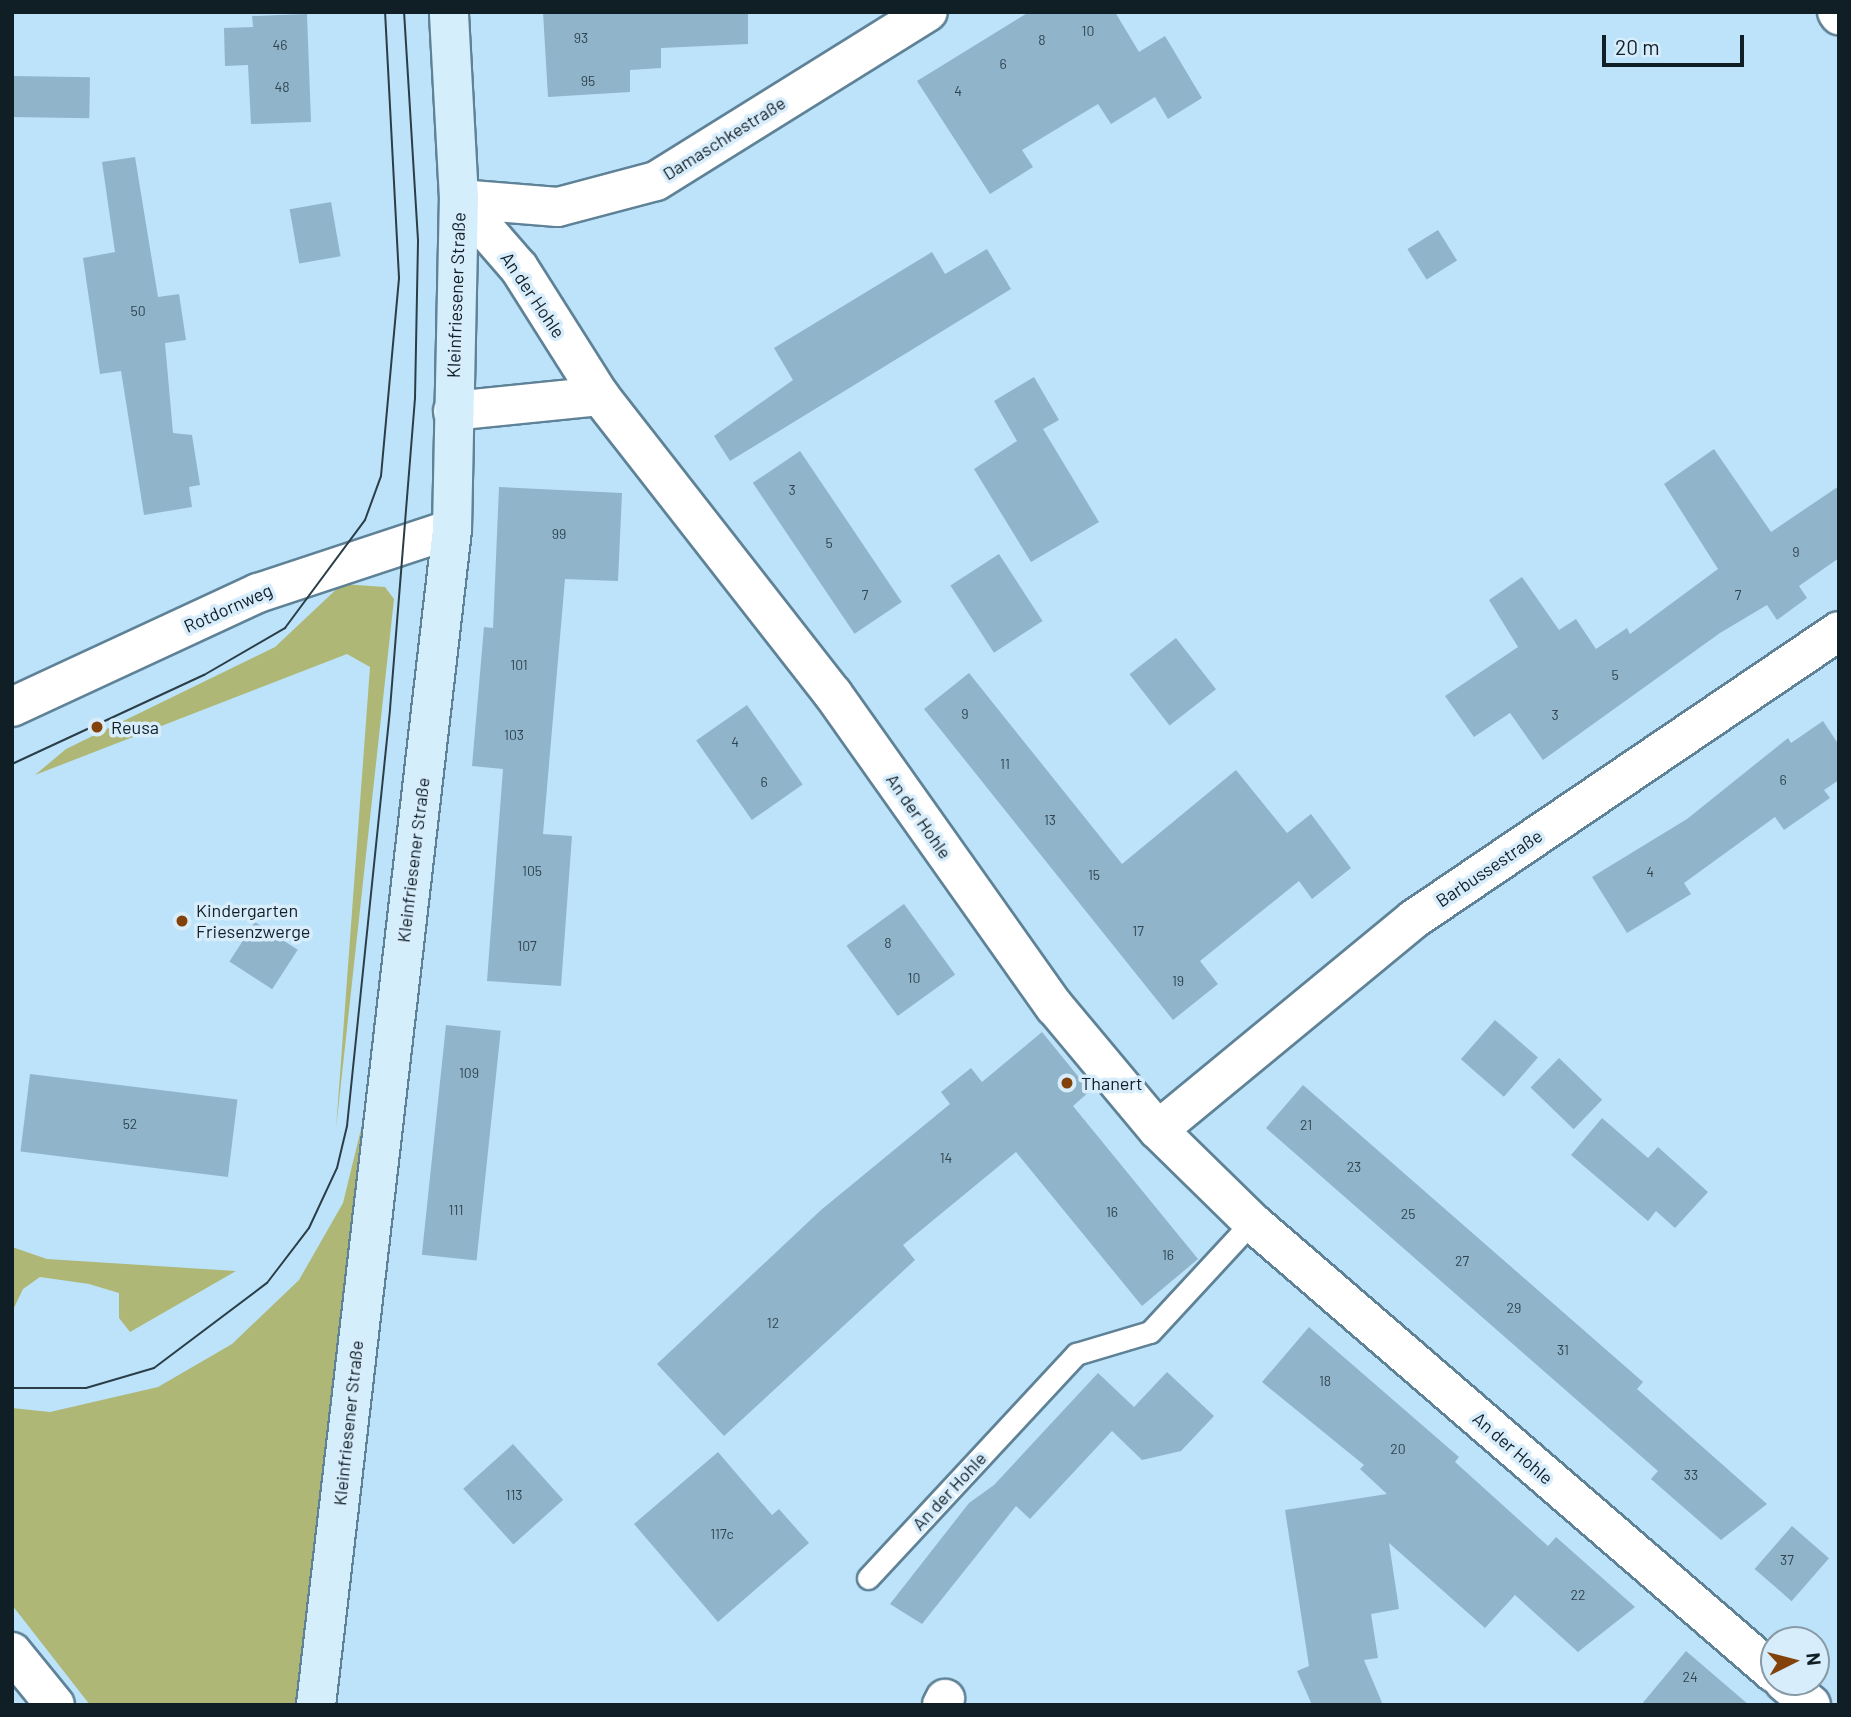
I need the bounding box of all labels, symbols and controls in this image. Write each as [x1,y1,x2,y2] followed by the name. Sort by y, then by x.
[1606,21,1748,65] scale bar
[1082,23,1094,39] house number: 10
[574,30,588,46] house number: 93
[1038,32,1046,48] house number: 8
[1615,34,1660,59] text: 20 m
[273,37,287,53] house number: 46
[999,56,1007,72] house number: 6
[581,73,595,89] house number: 95
[274,79,290,95] house number: 48
[954,83,962,99] house number: 4
[659,92,789,184] street label: Damaschkestraße
[442,212,470,378] street label: Kleinfriesener Straße
[496,248,570,342] street label: An der Hohle
[130,303,146,319] house number: 50
[788,482,796,498] house number: 3
[552,526,566,542] house number: 99
[825,535,833,551] house number: 5
[1792,544,1800,560] house number: 9
[180,579,276,637] street label: Rotdornweg
[862,587,868,603] house number: 7
[1735,587,1741,603] house number: 7
[510,657,528,673] house number: 101
[1611,667,1619,683] house number: 5
[961,706,969,722] house number: 9
[1551,707,1559,723] house number: 3
[111,716,159,738] place label: Reusa
[89,719,105,735] marker: Reusa
[504,727,524,743] house number: 103
[731,734,739,750] house number: 4
[1000,756,1010,772] house number: 11
[882,769,956,863] street label: An der Hohle
[1779,772,1787,788] house number: 6
[760,774,768,790] house number: 6
[392,776,434,944] street label: Kleinfriesener Straße
[1044,812,1056,828] house number: 13
[1432,825,1546,911] street label: Barbussestraße
[522,863,542,879] house number: 105
[1646,864,1654,880] house number: 4
[1088,867,1100,883] house number: 15
[196,900,310,942] place label: Kindergarten Friesenzwerge
[174,913,190,929] marker: Kindergarten Friesenzwerge
[1132,923,1144,939] house number: 17
[884,935,892,951] house number: 8
[517,938,537,954] house number: 107
[908,970,920,986] house number: 10
[1172,973,1184,989] house number: 19
[459,1065,479,1081] house number: 109
[1081,1072,1143,1094] place label: Thanert
[1059,1075,1075,1091] marker: Thanert
[123,1116,137,1132] house number: 52
[1300,1117,1312,1133] house number: 21
[940,1150,952,1166] house number: 14
[1347,1159,1361,1175] house number: 23
[449,1202,463,1218] house number: 111
[1106,1204,1118,1220] house number: 16
[1401,1206,1415,1222] house number: 25
[1162,1247,1174,1263] house number: 16
[1455,1253,1469,1269] house number: 27
[1507,1300,1521,1316] house number: 29
[767,1315,779,1331] house number: 12
[329,1339,367,1507] street label: Kleinfriesener Straße
[1557,1342,1569,1358] house number: 31
[1319,1373,1331,1389] house number: 18
[1469,1407,1557,1489] street label: An der Hohle
[1390,1441,1406,1457] house number: 20
[907,1447,991,1535] street label: An der Hohle
[1684,1467,1698,1483] house number: 33
[505,1487,523,1503] house number: 113
[710,1526,734,1542] house number: 117c
[1780,1552,1794,1568] house number: 37
[1570,1587,1586,1603] house number: 22
[1760,1626,1830,1696] north arrow
[1802,1651,1826,1666] text: N
[1682,1669,1698,1685] house number: 24

